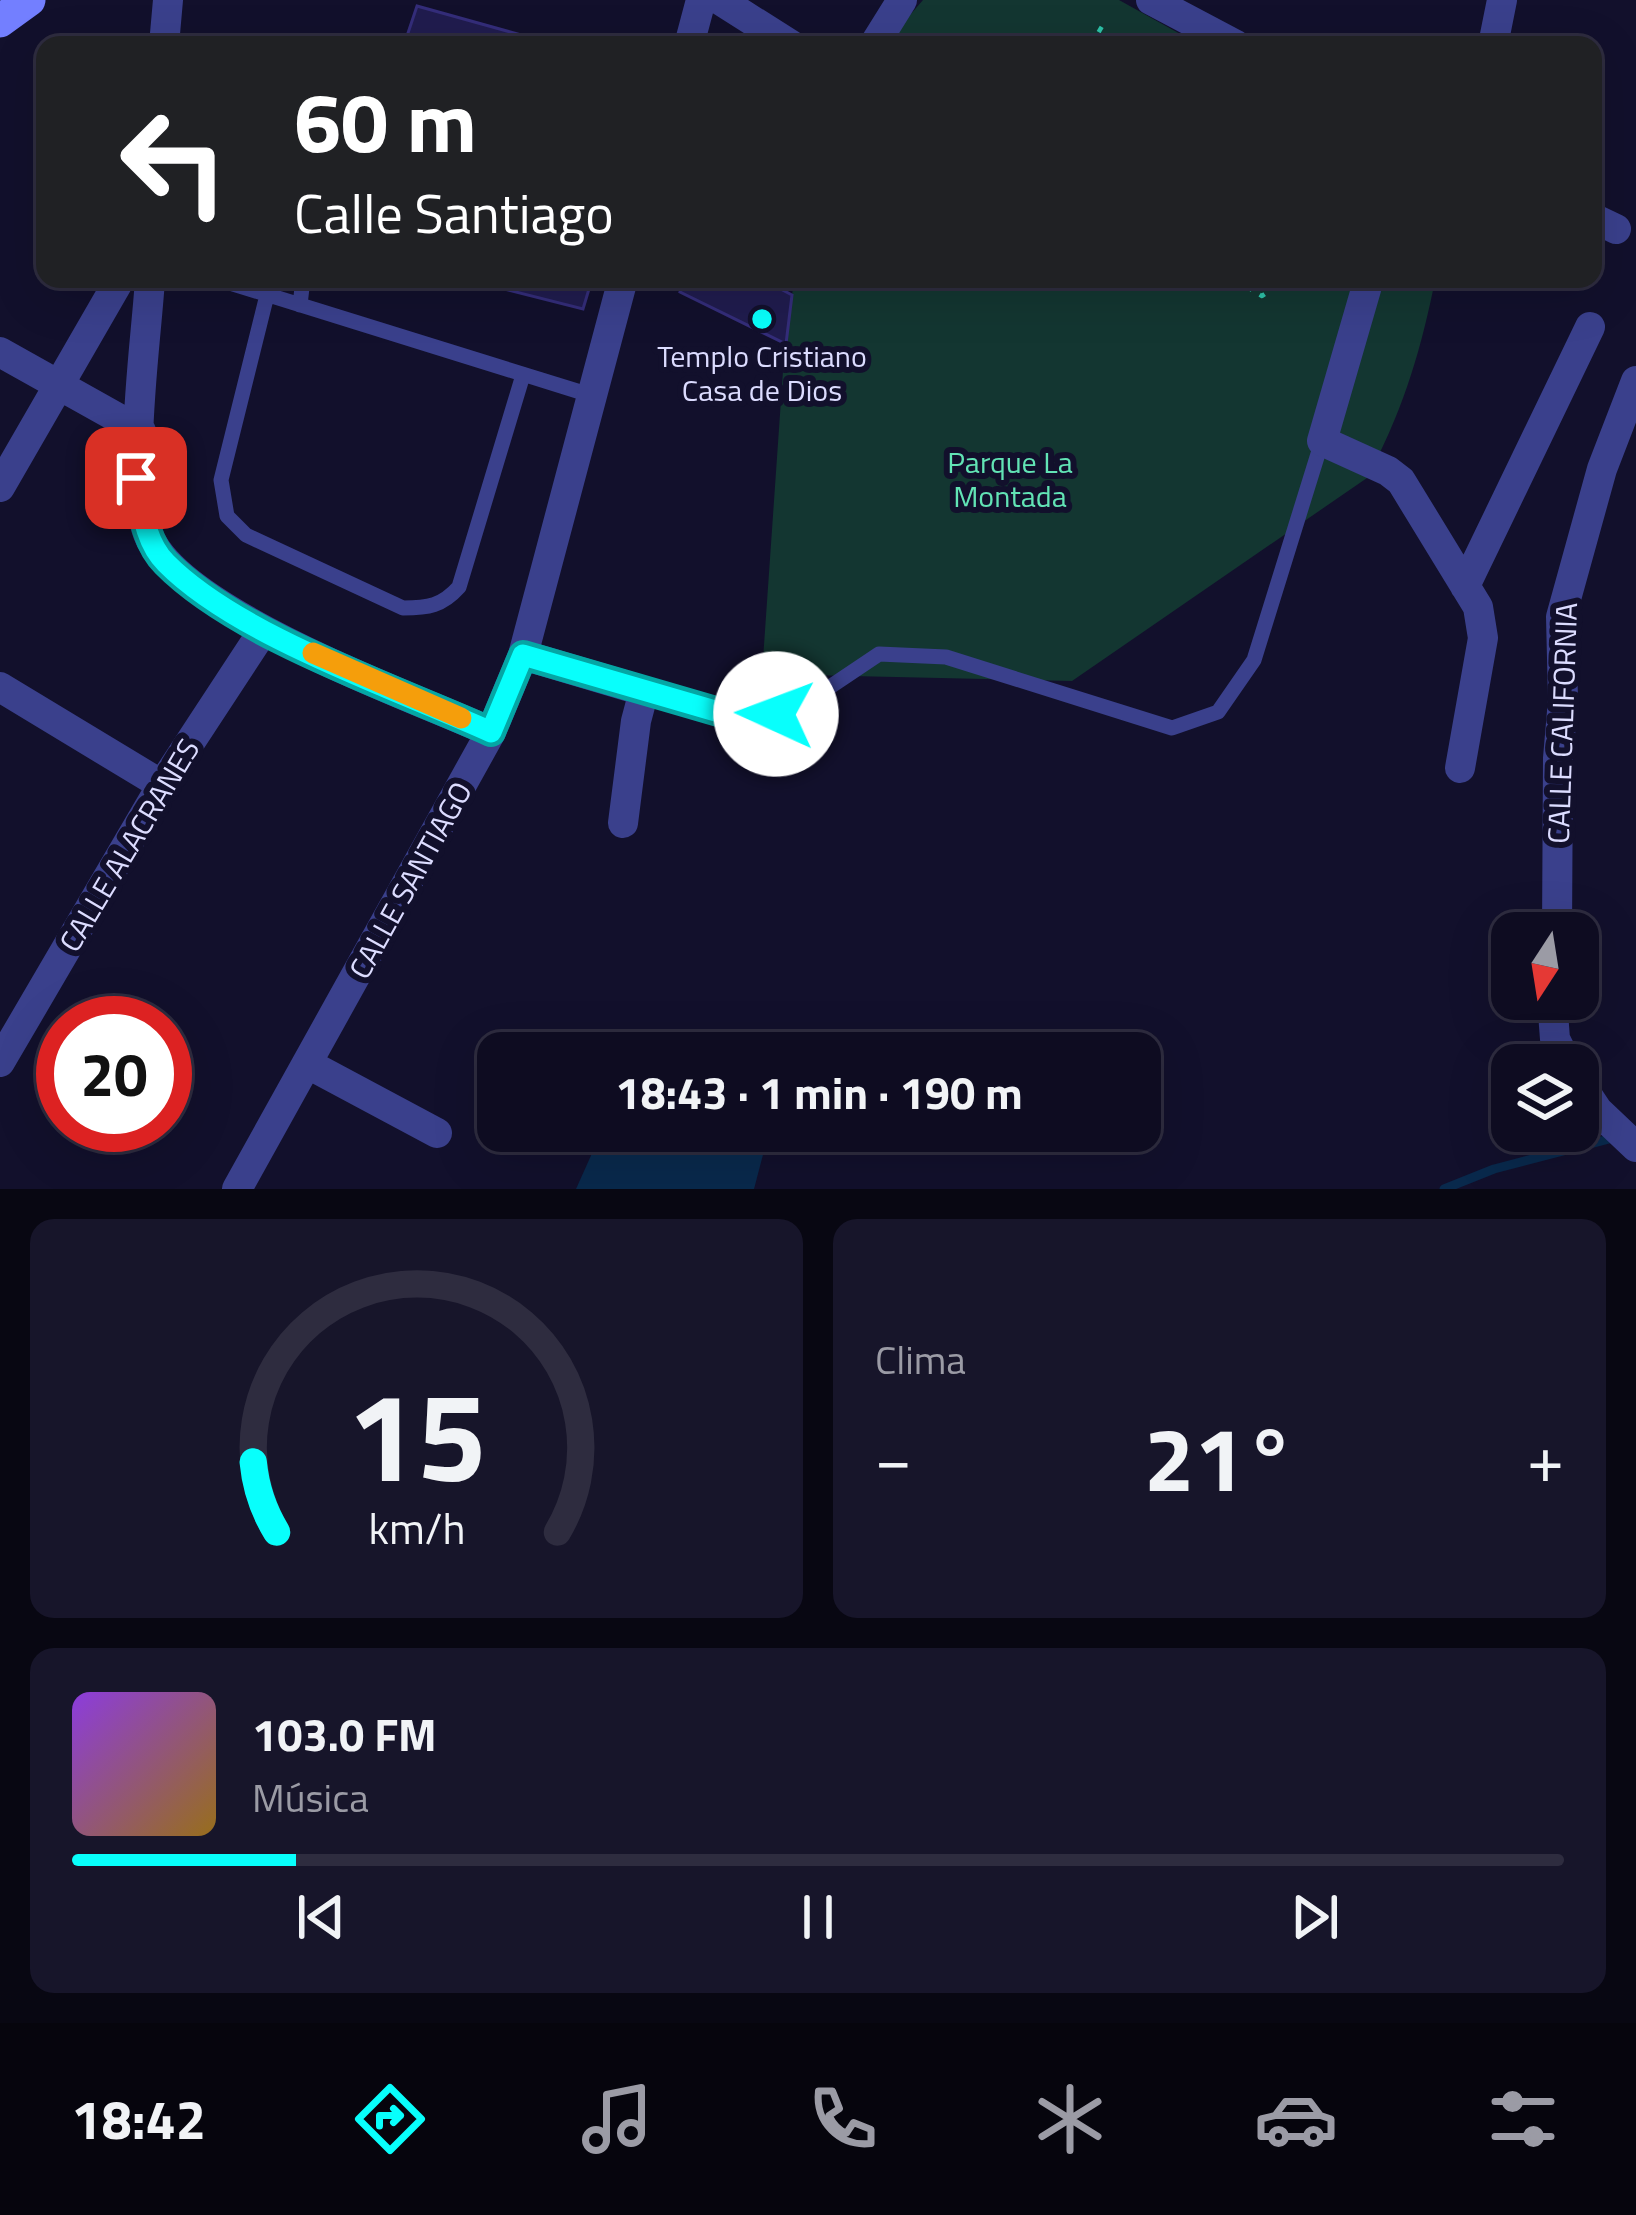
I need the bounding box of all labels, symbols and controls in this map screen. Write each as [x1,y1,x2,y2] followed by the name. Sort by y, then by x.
[294,57,477,185] text: 60 m
[96,84,252,240] icon: left
[294,172,614,254] text: Calle Santiago
[749,306,775,332] marker: Templo Cristiano Casa de Dios
[657,333,867,413] place label: Templo Cristiano Casa de Dios
[85,427,187,529] pin
[947,439,1073,519] park label: Parque La Montada
[103,445,169,511] icon: arrive
[1535,601,1589,844] street label: CALLE CALIFORNIA
[713,651,839,777] position arrow
[47,730,211,960] street label: CALLE ALACRANES
[337,773,483,987] street label: CALLE SANTIAGO
[1491,912,1599,1020] north arrow
[1491,912,1599,1152] map controls
[36,996,192,1152] speed limit sign: 20
[1491,1044,1599,1152] button: layers
[615,1058,1023,1126] text: 18:43 · 1 min · 190 m
[875,1330,966,1389] text: Clima
[347,1340,486,1529] text: 15
[1144,1389,1295,1526] text: 21°
[875,1407,912,1508] text: −
[1527,1407,1564,1508] text: +
[368,1494,465,1560] text: km/h
[252,1700,437,1768] text: 103.0 FM
[252,1768,369,1827] text: Música
[288,1884,354,1950] icon: previous
[785,1884,851,1950] icon: pause
[1282,1884,1348,1950] icon: next
[348,2077,432,2161] icon: directions
[575,2077,659,2161] icon: music
[801,2077,885,2161] icon: phone
[1028,2077,1112,2161] icon: climate
[1254,2077,1338,2161] icon: car
[1481,2077,1565,2161] icon: filters
[71,2078,206,2160] text: 18:42

